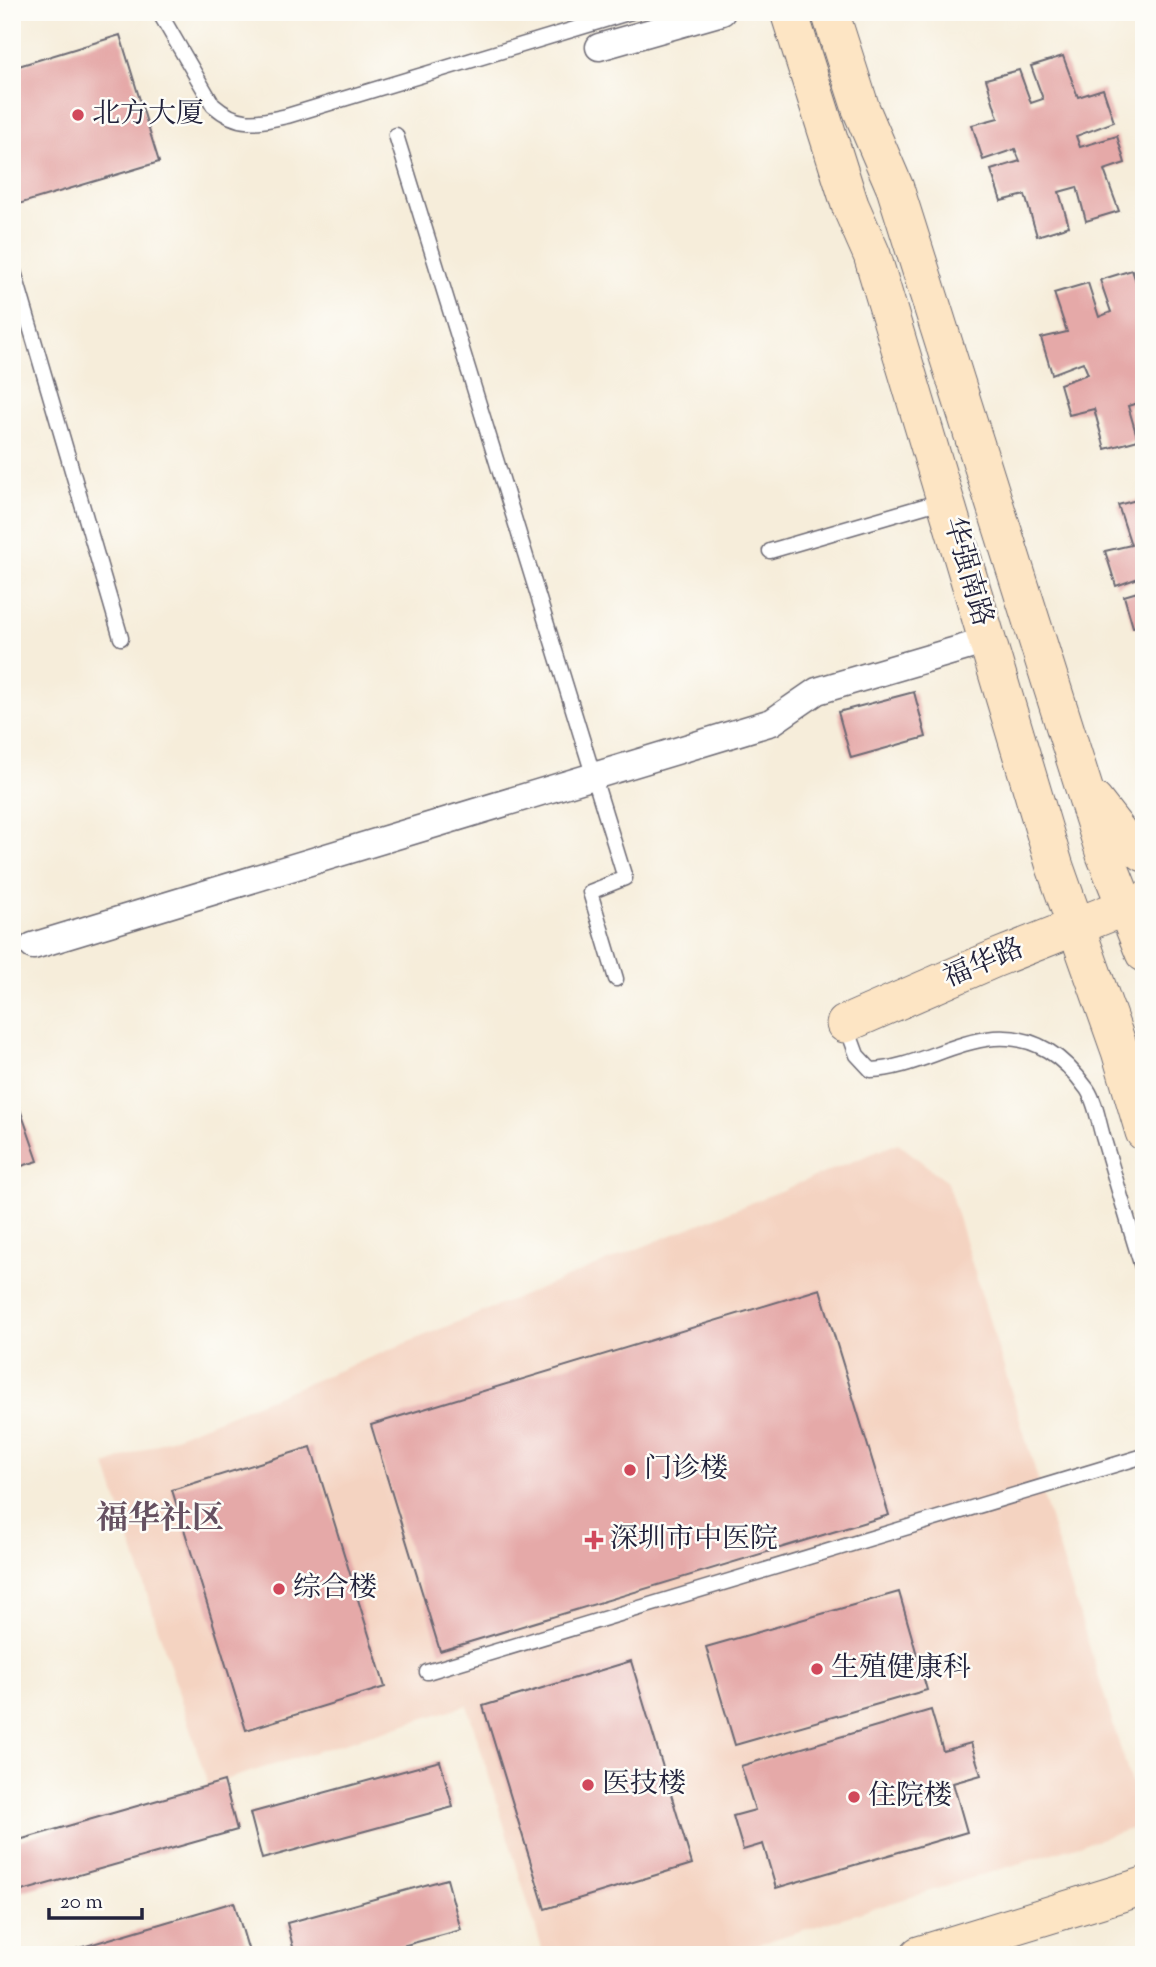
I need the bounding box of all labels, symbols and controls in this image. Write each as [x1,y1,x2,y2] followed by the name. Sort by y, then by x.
[92,95,204,135] place label: 北方大厦
[70,107,86,123] marker: 北方大厦
[932,513,1002,631] street label: 华强南路
[938,929,1030,999] street label: 福华路
[644,1450,728,1490] place label: 门诊楼
[622,1462,638,1478] marker: 门诊楼
[96,1497,224,1543] district label: 福华社区
[610,1520,778,1560] place label: 深圳市中医院
[584,1530,604,1550] marker: 深圳市中医院
[293,1569,377,1609] place label: 综合楼
[271,1581,287,1597] marker: 综合楼
[831,1649,971,1689] place label: 生殖健康科
[809,1661,825,1677] marker: 生殖健康科
[602,1765,686,1805] place label: 医技楼
[580,1777,596,1793] marker: 医技楼
[868,1777,952,1817] place label: 住院楼
[846,1789,862,1805] marker: 住院楼
[49,1876,142,1920] scale bar
[60,1888,103,1918] text: 20 m

